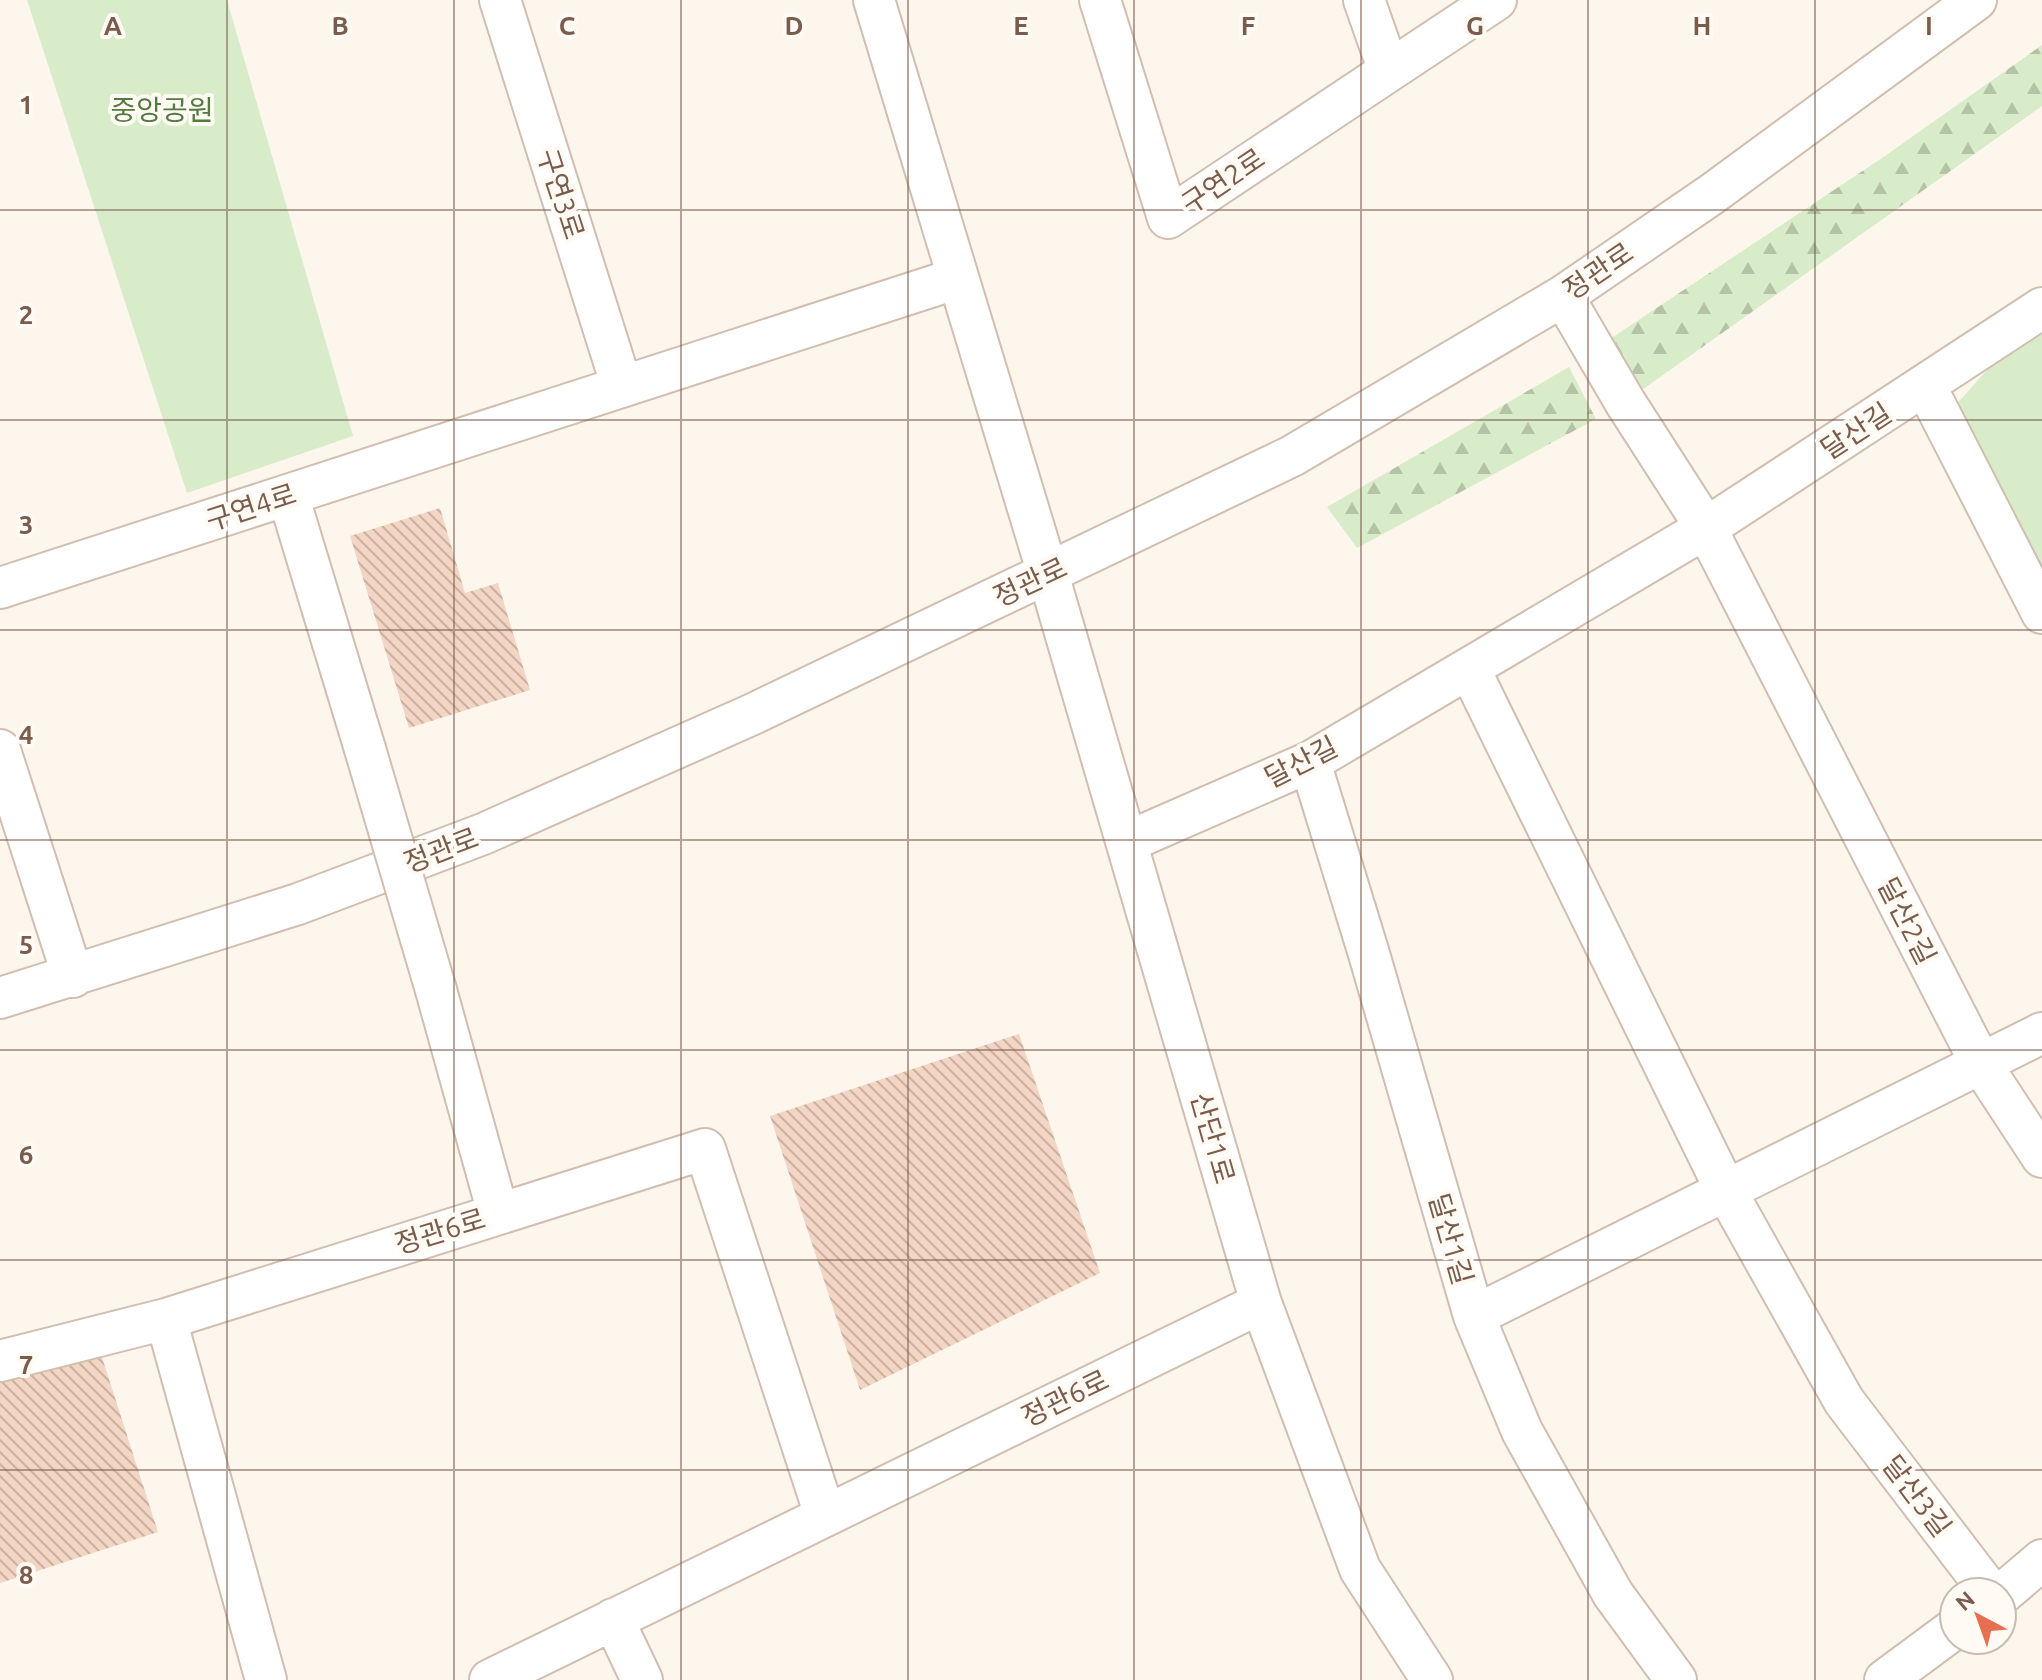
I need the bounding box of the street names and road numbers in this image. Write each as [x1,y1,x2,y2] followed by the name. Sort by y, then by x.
[1175,142,1270,219] street label: 구연2로
[532,145,591,243] street label: 구연3로
[1557,236,1638,305] street label: 정관로
[1815,397,1897,465] street label: 달산길
[202,477,300,536] street label: 구연4로
[988,551,1071,612] street label: 정관로
[1259,730,1342,793] street label: 달산길
[399,821,482,878] street label: 정관로
[1873,872,1942,969] street label: 달산2길
[1186,1089,1241,1187] street label: 산단1로
[1424,1190,1479,1288] street label: 달산1길
[391,1202,489,1259] street label: 정관6로
[1016,1363,1113,1432] street label: 정관6로
[1877,1449,1958,1542] street label: 달산3길

